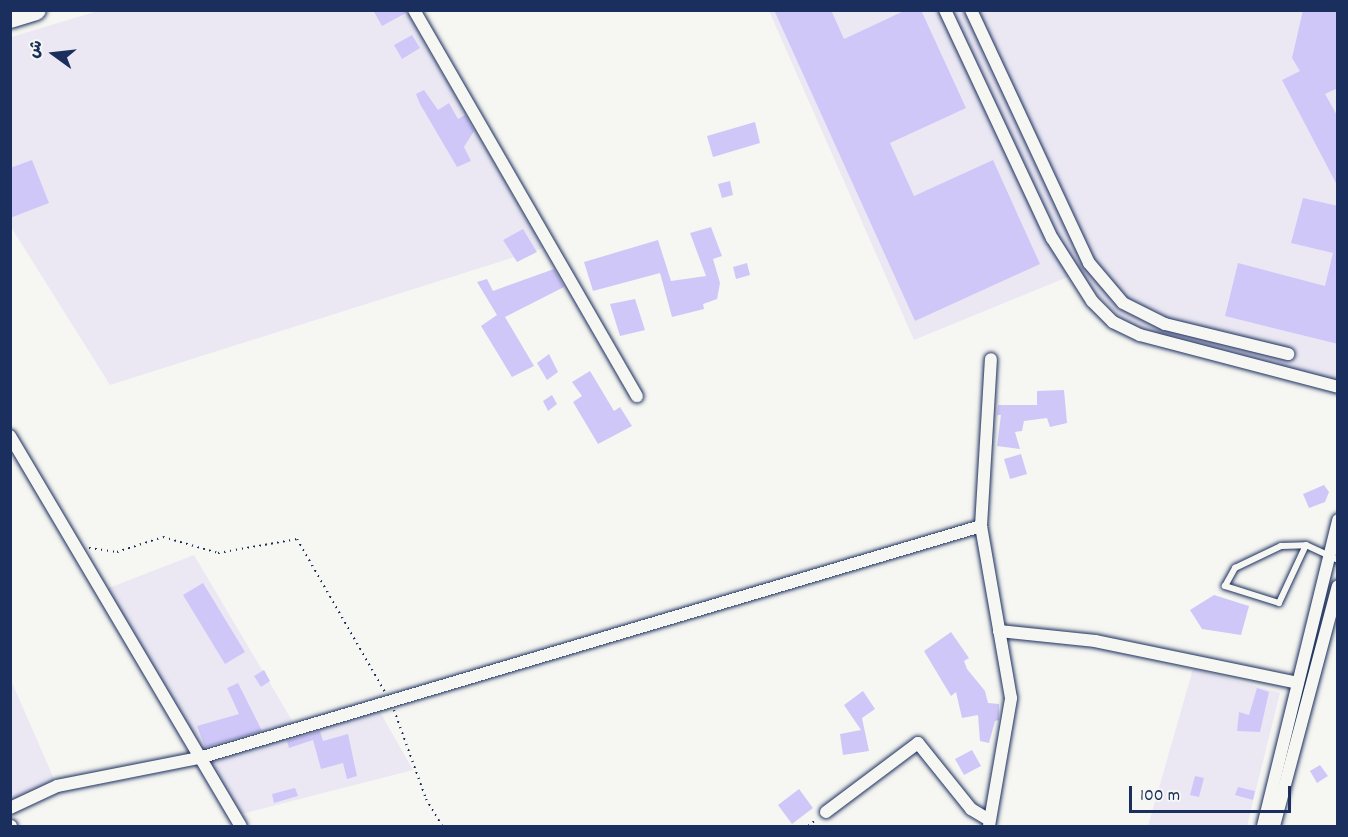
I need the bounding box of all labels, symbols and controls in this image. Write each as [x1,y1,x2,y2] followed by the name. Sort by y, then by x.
[24,24,84,84] north arrow
[23,38,50,61] text: ش
[1132,774,1294,812] scale bar
[1140,784,1180,809] text: 100 m

